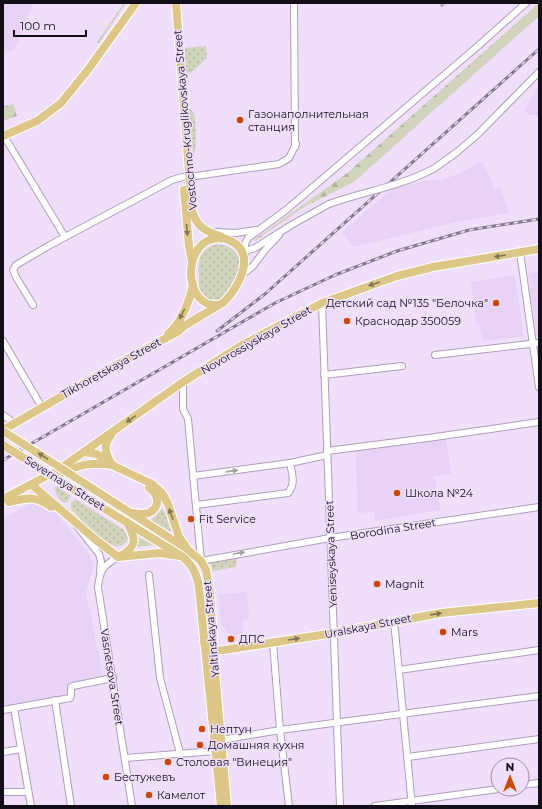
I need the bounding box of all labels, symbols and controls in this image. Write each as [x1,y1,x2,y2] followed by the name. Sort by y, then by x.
[14,12,86,38] scale bar
[20,18,56,33] text: 100 m
[170,29,200,211] street label: Vostochno-Kruglikovskaya Street
[248,107,369,134] place label: Газонаполнительная станция
[235,115,245,125] marker: Газонаполнительная станция
[184,224,191,236] one-way arrow
[494,253,507,259] one-way arrow
[368,282,380,288] one-way arrow
[326,296,488,310] place label: Детский сад №135 "Белочка"
[491,298,501,308] marker: Детский сад №135 "Белочка"
[198,302,314,377] street label: Novorossiyskaya Street
[179,308,185,320] one-way arrow
[355,314,461,328] place label: Краснодар 350059
[342,316,352,326] marker: Краснодар 350059
[59,334,164,401] street label: Tikhoretskaya Street
[126,415,137,423] one-way arrow
[22,453,108,514] street label: Severnaya Street
[37,453,48,460] one-way arrow
[226,468,238,474] one-way arrow
[405,486,474,500] place label: Школа №24
[392,488,402,498] marker: Школа №24
[322,499,340,608] street label: Yeniseyskaya Street
[168,507,174,519] one-way arrow
[199,512,256,526] place label: Fit Service
[186,514,196,524] marker: Fit Service
[349,515,438,543] street label: Borodina Street
[233,550,245,556] one-way arrow
[385,577,425,591] place label: Magnit
[372,579,382,589] marker: Magnit
[200,580,222,678] street label: Yaltinskaya Street
[323,611,413,641] street label: Uralskaya Street
[430,611,442,617] one-way arrow
[451,625,478,639] place label: Mars
[438,627,448,637] marker: Mars
[97,628,127,727] street label: Vasnetsova Street
[239,632,265,646] place label: ДПС
[226,634,236,644] marker: ДПС
[288,636,300,642] one-way arrow
[210,722,252,736] place label: Нептун
[197,724,207,734] marker: Нептун
[208,738,304,752] place label: Домашняя кухня
[195,740,205,750] marker: Домашняя кухня
[176,755,292,769] place label: Столовая "Винеция"
[163,757,173,767] marker: Столовая "Винеция"
[490,757,530,797] north arrow
[506,760,514,774] text: N
[114,770,175,784] place label: Бестужевъ
[101,772,111,782] marker: Бестужевъ
[157,788,206,802] place label: Камелот
[144,790,154,800] marker: Камелот

